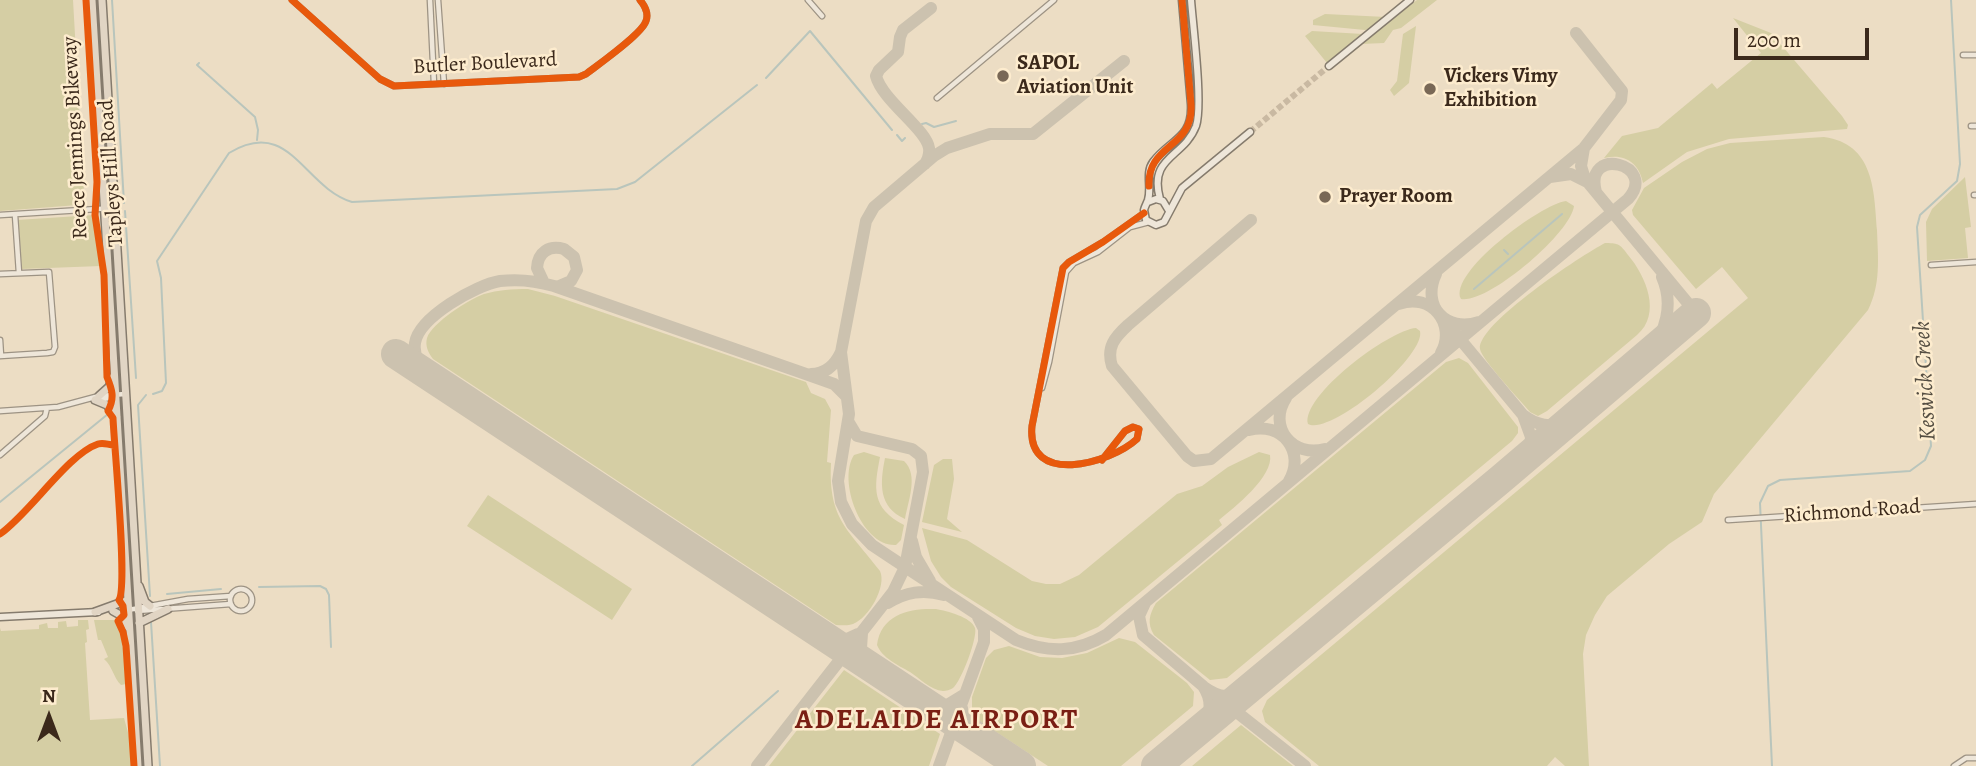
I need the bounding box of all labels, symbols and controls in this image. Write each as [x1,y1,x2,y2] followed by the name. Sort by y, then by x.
[1738,14,1873,58] scale bar
[1747,26,1801,54] text: 200 m
[58,36,94,240] street label: Reece Jennings Bikeway
[412,48,558,80] street label: Butler Boulevard
[1017,51,1133,101] place label: SAPOL Aviation Unit
[1444,64,1557,114] place label: Vickers Vimy Exhibition
[995,68,1011,84] marker: SAPOL Aviation Unit
[1422,81,1438,97] marker: Vickers Vimy Exhibition
[94,99,130,247] street label: Tapleys Hill Road
[1339,184,1453,210] place label: Prayer Room
[1317,189,1333,205] marker: Prayer Room
[1909,320,1943,442] water label: Keswick Creek
[1783,495,1921,529] street label: Richmond Road
[14,682,84,752] north arrow
[42,683,56,709] text: N
[797,704,1077,738] district label: ADELAIDE AIRPORT

